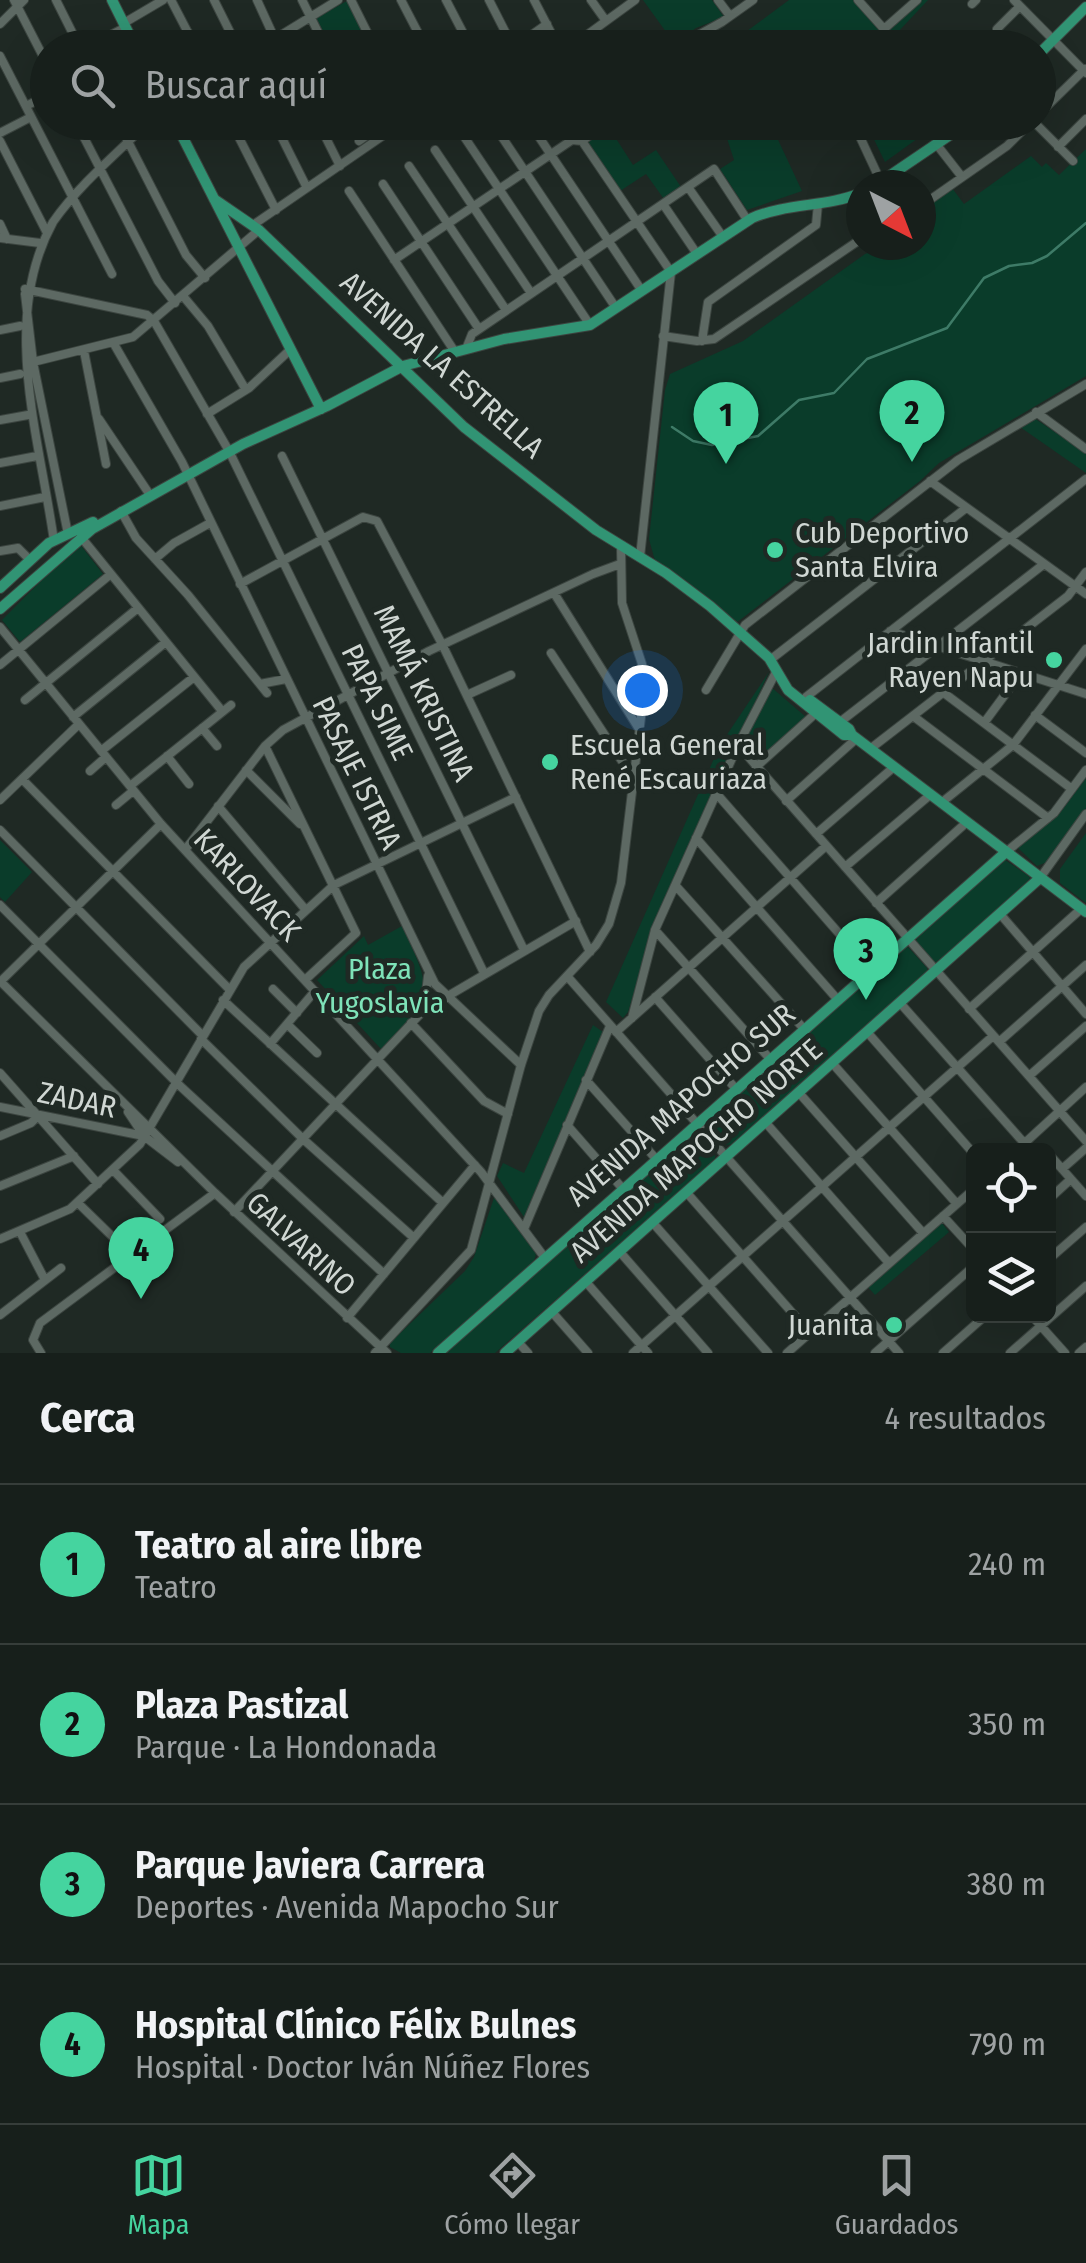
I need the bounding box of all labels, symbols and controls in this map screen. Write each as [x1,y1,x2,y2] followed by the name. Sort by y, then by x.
[30,30,1056,140] search box
[65,58,120,113] icon: search
[145,62,327,108] text: Buscar aquí
[846,170,936,260] north arrow
[333,264,551,466] street label: AVENIDA LA ESTRELLA
[880,380,944,462] pin: 2
[694,382,758,464] pin: 1
[795,515,969,585] place label: Cub Deportivo Santa Elvira
[764,539,786,561] marker: Cub Deportivo Santa Elvira
[366,599,482,787] street label: MAMÁ KRISTINA
[867,625,1034,695] place label: Jardin Infantil Rayen Napu
[334,638,420,766] street label: PAPA SIME
[1043,649,1065,671] marker: Jardin Infantil Rayen Napu
[617,665,668,716] your location
[305,691,410,855] street label: PASAJE ISTRIA
[570,727,767,797] place label: Escuela General René Escauriaza
[539,751,561,773] marker: Escuela General René Escauriaza
[186,822,308,949] street label: KARLOVACK
[834,918,898,1000] pin: 3
[316,951,445,1021] park label: Plaza Yugoslavia
[560,996,802,1214] street label: AVENIDA MAPOCHO SUR
[563,1032,829,1270] street label: AVENIDA MAPOCHO NORTE
[35,1074,119,1126] street label: ZADAR
[966,1143,1056,1323] map controls
[966,1143,1056,1233] button: locate
[239,1184,363,1304] street label: GALVARINO
[108,1216,174,1299] pin: 4
[966,1233,1056,1323] button: layers
[788,1307,874,1343] place label: Juanita
[883,1314,905,1336] marker: Juanita
[40,1393,135,1443] text: Cerca
[884,1399,1046,1437] text: 4 resultados
[135,1522,422,1568] text: Teatro al aire libre
[66,1545,79,1583] text: 1
[968,1545,1046,1583] text: 240 m
[135,1568,217,1606] text: Teatro
[135,1682,349,1728] text: Plaza Pastizal
[65,1705,80,1743] text: 2
[968,1705,1046,1743] text: 350 m
[135,1728,437,1766] text: Parque · La Hondonada
[135,1842,485,1888] text: Parque Javiera Carrera
[65,1865,80,1903] text: 3
[967,1865,1046,1903] text: 380 m
[135,1888,559,1926] text: Deportes · Avenida Mapocho Sur
[135,2002,576,2048] text: Hospital Clínico Félix Bulnes
[64,2025,81,2063] text: 4
[969,2025,1046,2063] text: 790 m
[135,2048,590,2086] text: Hospital · Doctor Iván Núñez Flores
[127,2148,189,2241] tab: Mapa
[444,2148,580,2241] tab: Cómo llegar
[835,2148,959,2241] tab: Guardados

